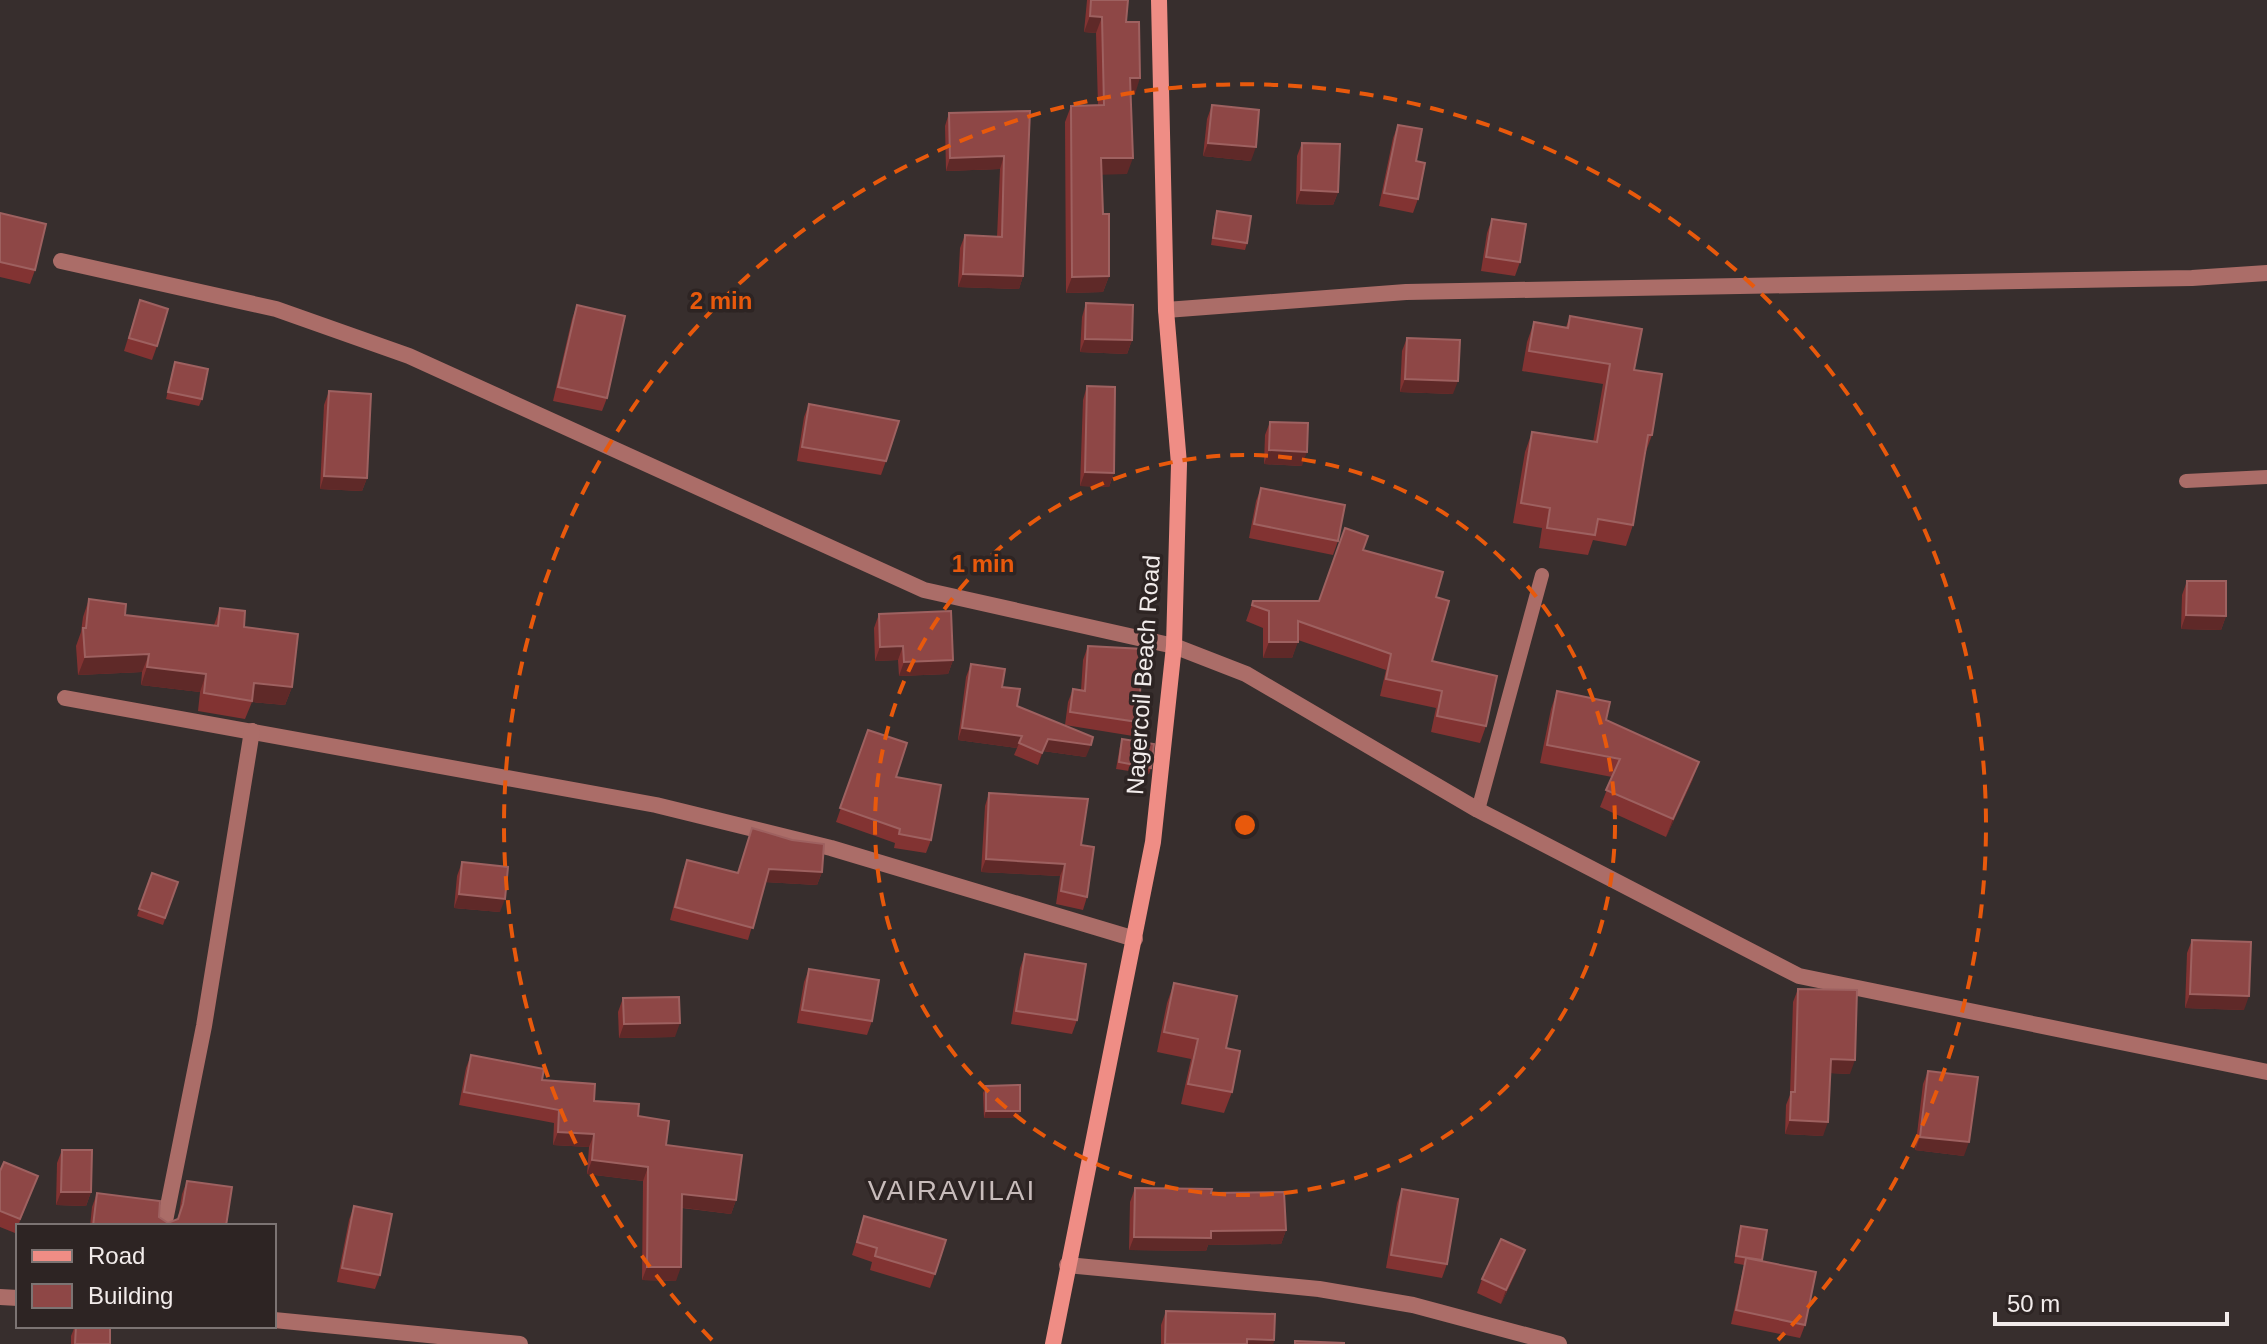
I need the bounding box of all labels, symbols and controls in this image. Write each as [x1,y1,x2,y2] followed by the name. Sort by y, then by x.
[690,287,752,314] text: 2 min
[952,550,1014,577] text: 1 min
[1121,554,1165,796] street label: Nagercoil Beach Road
[1231,811,1259,839] centre of rings
[868,1175,1036,1206] district label: VAIRAVILAI
[16,1224,276,1328] legend
[88,1242,145,1269] text: Road
[1995,1276,2227,1326] scale bar
[88,1282,173,1309] text: Building
[2007,1290,2060,1317] text: 50 m

